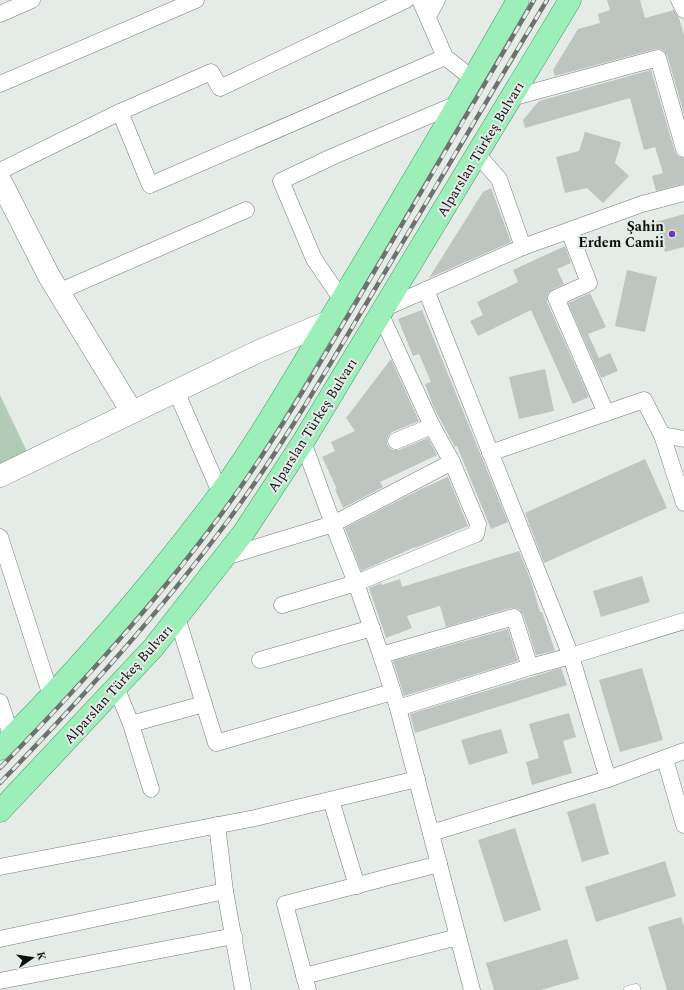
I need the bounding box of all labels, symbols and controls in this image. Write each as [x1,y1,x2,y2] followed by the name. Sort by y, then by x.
[432,77,529,221] street label: Alparslan Türkeş Bulvarı
[578,216,664,253] place label: Şahin Erdem Camii
[667,229,677,239] marker: Şahin Erdem Camii
[263,354,362,496] street label: Alparslan Türkeş Bulvarı
[59,620,178,749] street label: Alparslan Türkeş Bulvarı
[12,938,52,978] north arrow
[32,950,51,962] text: K

